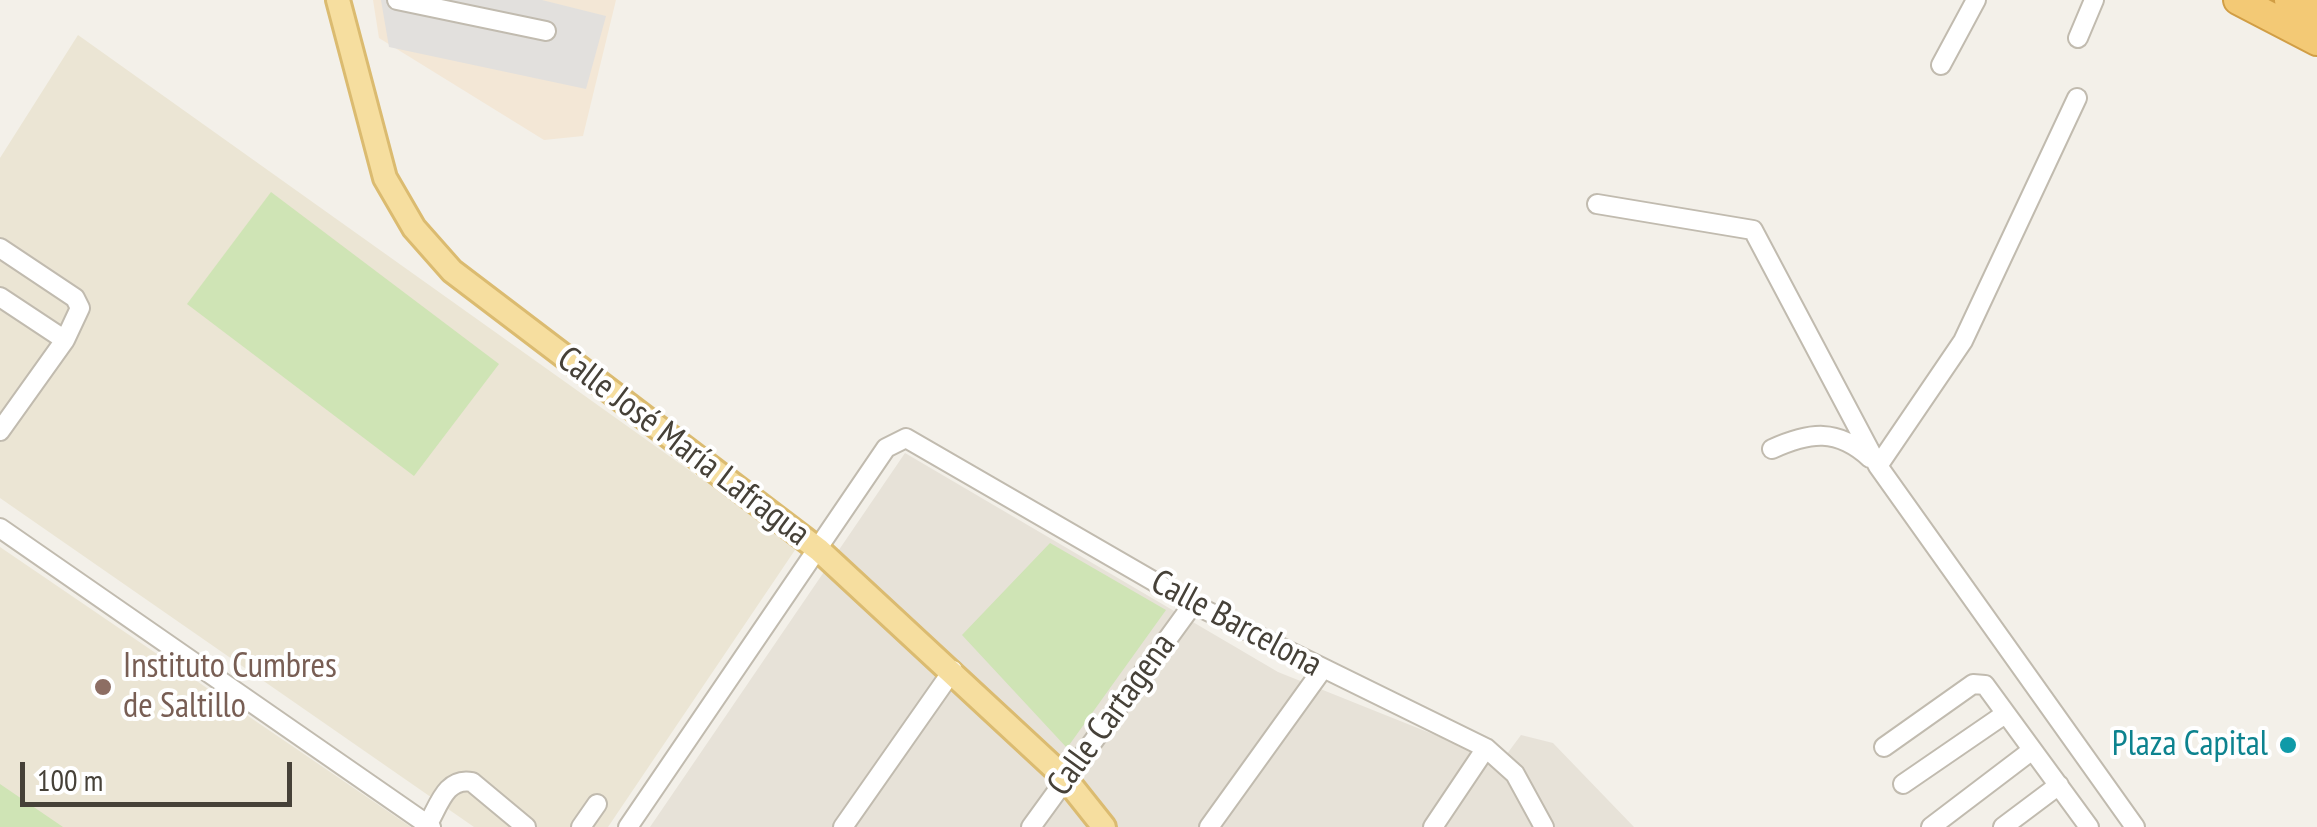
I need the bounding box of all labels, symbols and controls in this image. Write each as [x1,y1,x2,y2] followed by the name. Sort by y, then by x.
[549,338,817,556] street label: Calle José María Lafragua
[1144,562,1328,686] street label: Calle Barcelona
[1039,626,1185,804] street label: Calle Cartagena
[123,646,337,728] place label: Instituto Cumbres de Saltillo
[92,676,114,698] marker: Instituto Cumbres de Saltillo
[2112,724,2268,766] place label: Plaza Capital
[2277,734,2299,756] marker: Plaza Capital
[25,742,298,804] scale bar
[37,760,103,799] text: 100 m

